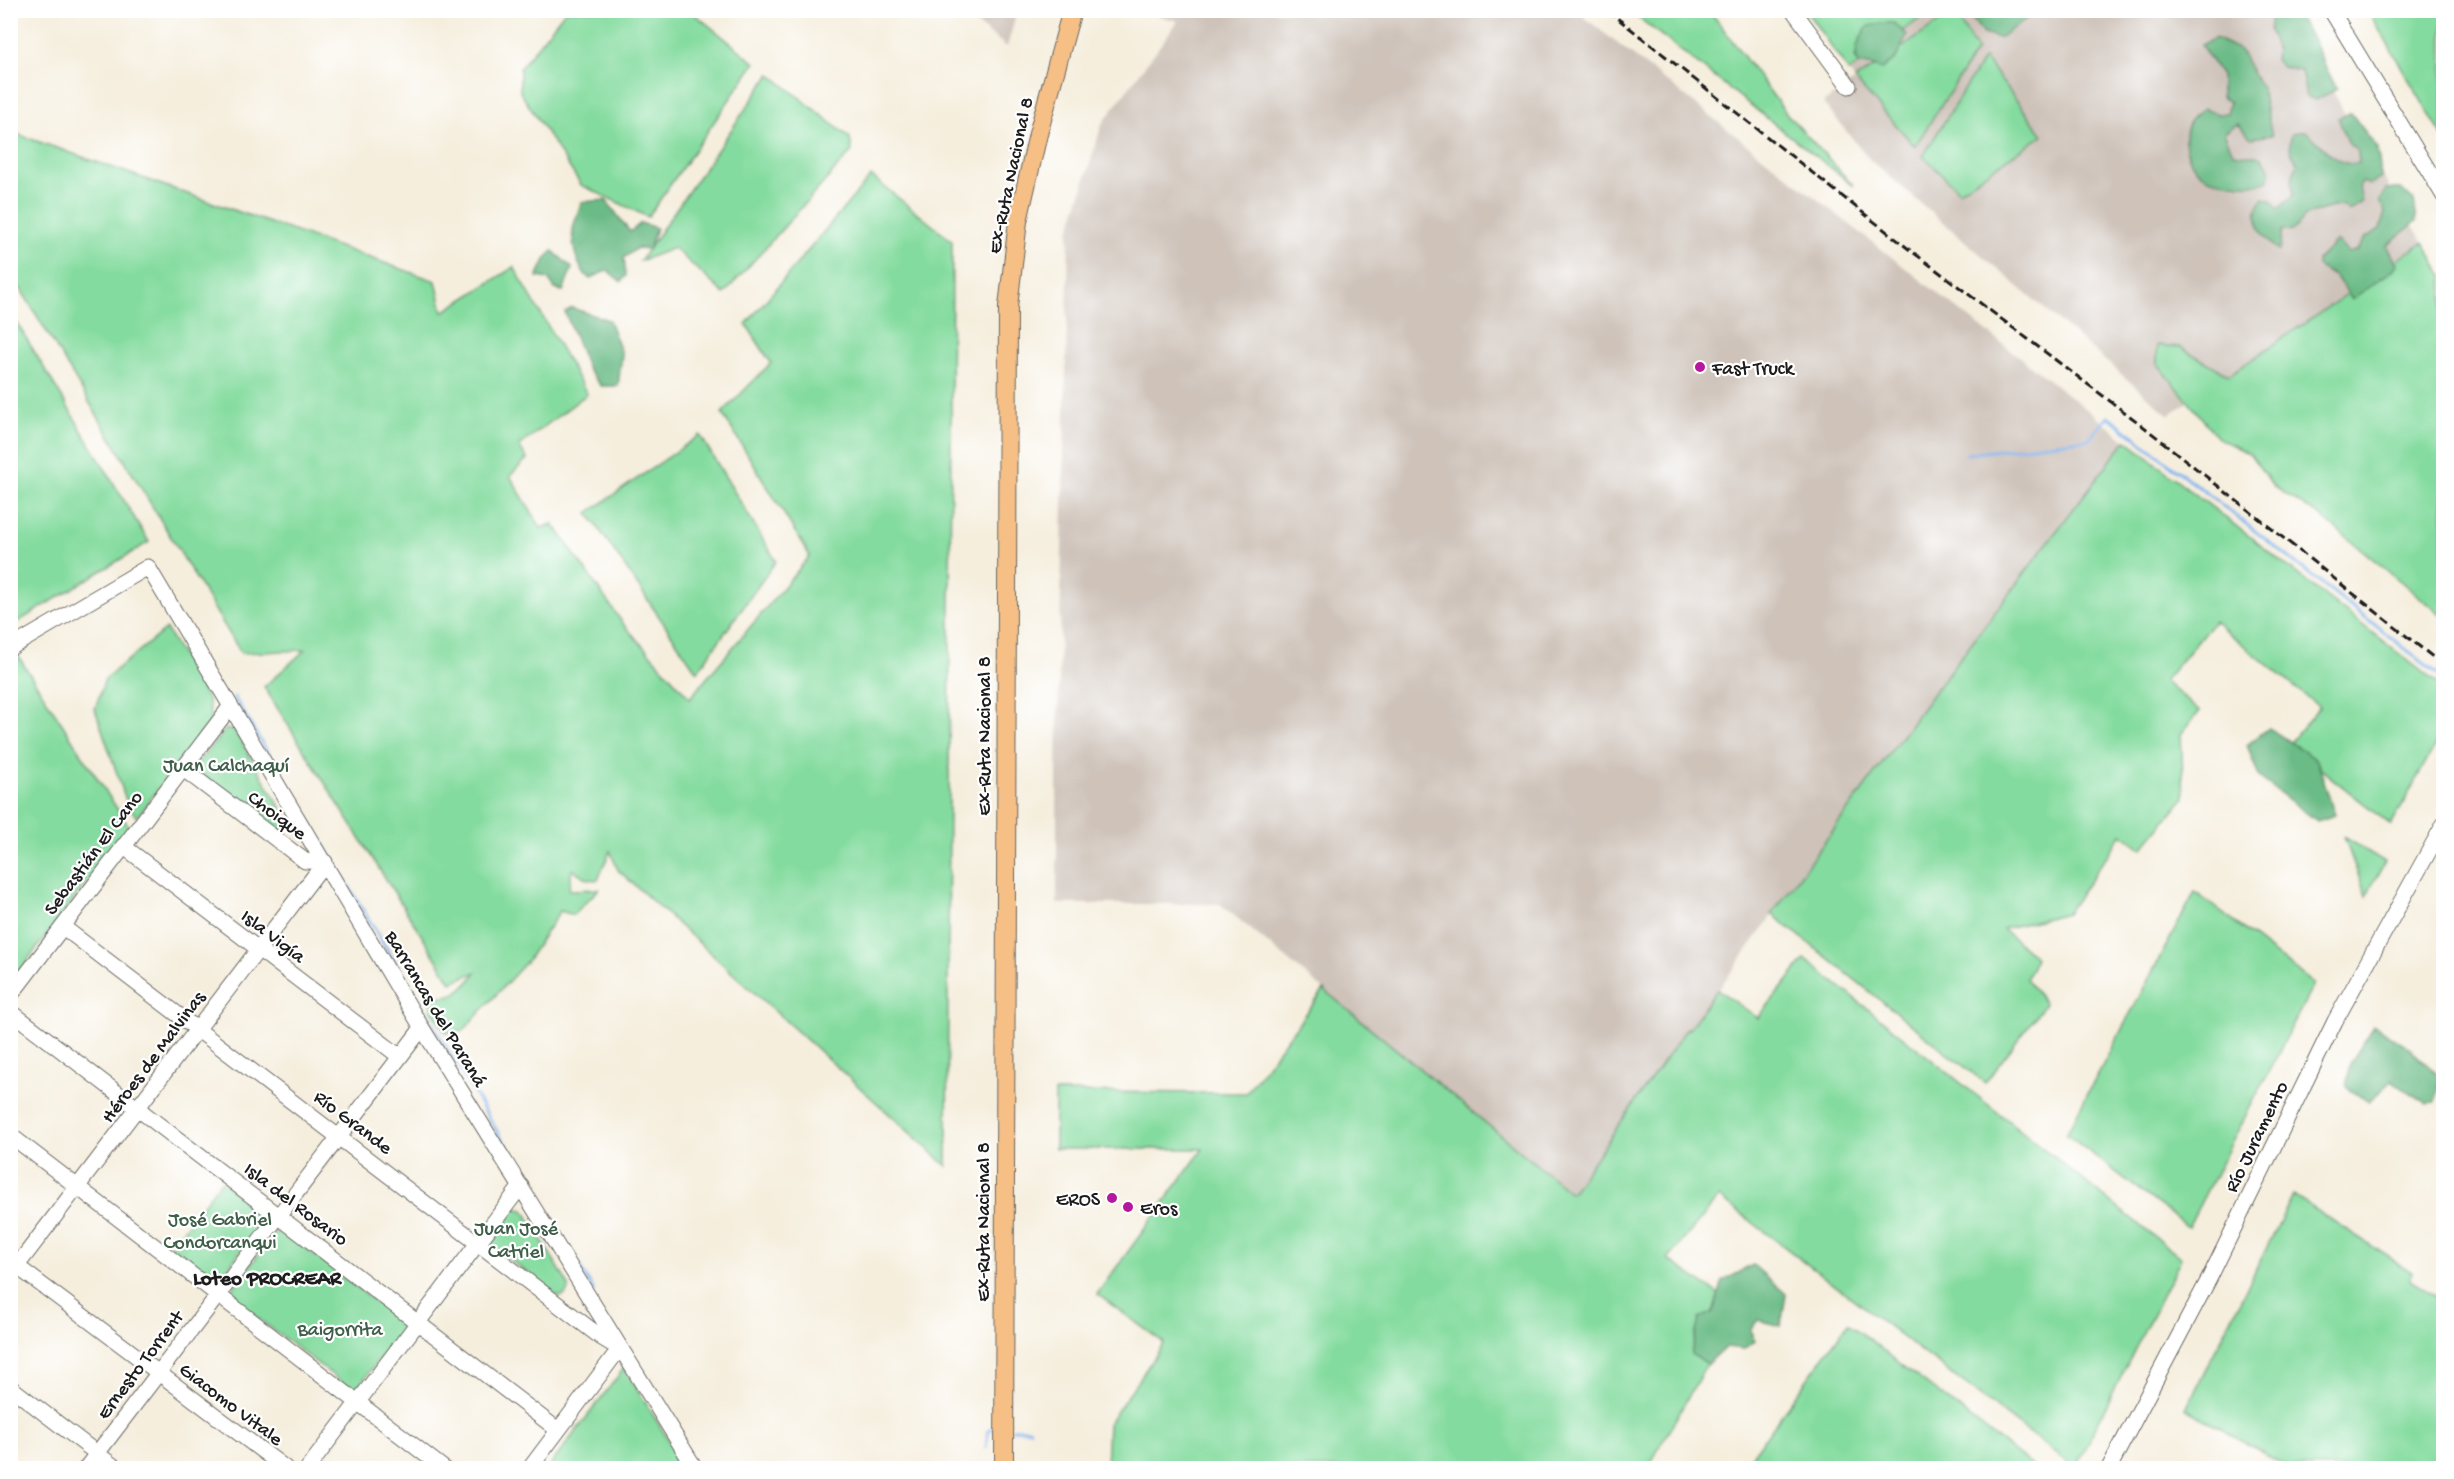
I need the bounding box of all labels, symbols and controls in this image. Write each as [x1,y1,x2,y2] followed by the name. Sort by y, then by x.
[985,95,1040,256] street label: Ex-Ruta Nacional 8
[1711,359,1796,382] place label: Fast Truck
[1693,360,1707,374] marker: Fast Truck
[975,656,998,816] street label: Ex-Ruta Nacional 8
[163,756,290,779] park label: Juan Calchaquí
[41,787,149,921] street label: Sebastián El Cano
[242,787,310,847] street label: Choique
[235,906,309,970] street label: Isla Vigía
[378,927,490,1093] street label: Barrancas del Paraná
[98,987,212,1128] street label: Héroes de Malvinas
[2221,1078,2295,1197] street label: Río Juramento
[308,1087,396,1161] street label: Río Grande
[974,1142,997,1302] street label: Ex-Ruta Nacional 8
[238,1159,352,1253] street label: Isla del Rosario
[1056,1190,1101,1213] place label: EROS
[1105,1191,1119,1205] marker: EROS
[1140,1199,1178,1222] place label: Eros
[1121,1200,1135,1214] marker: Eros
[164,1210,277,1256] park label: José Gabriel Condorcanqui
[474,1219,559,1265] park label: Juan José Catriel
[193,1268,343,1293] district label: Loteo PROCREAR
[93,1306,191,1425] street label: Ernesto Torrent
[296,1320,383,1343] park label: Baigorrita
[173,1359,287,1453] street label: Giacomo Vitale

